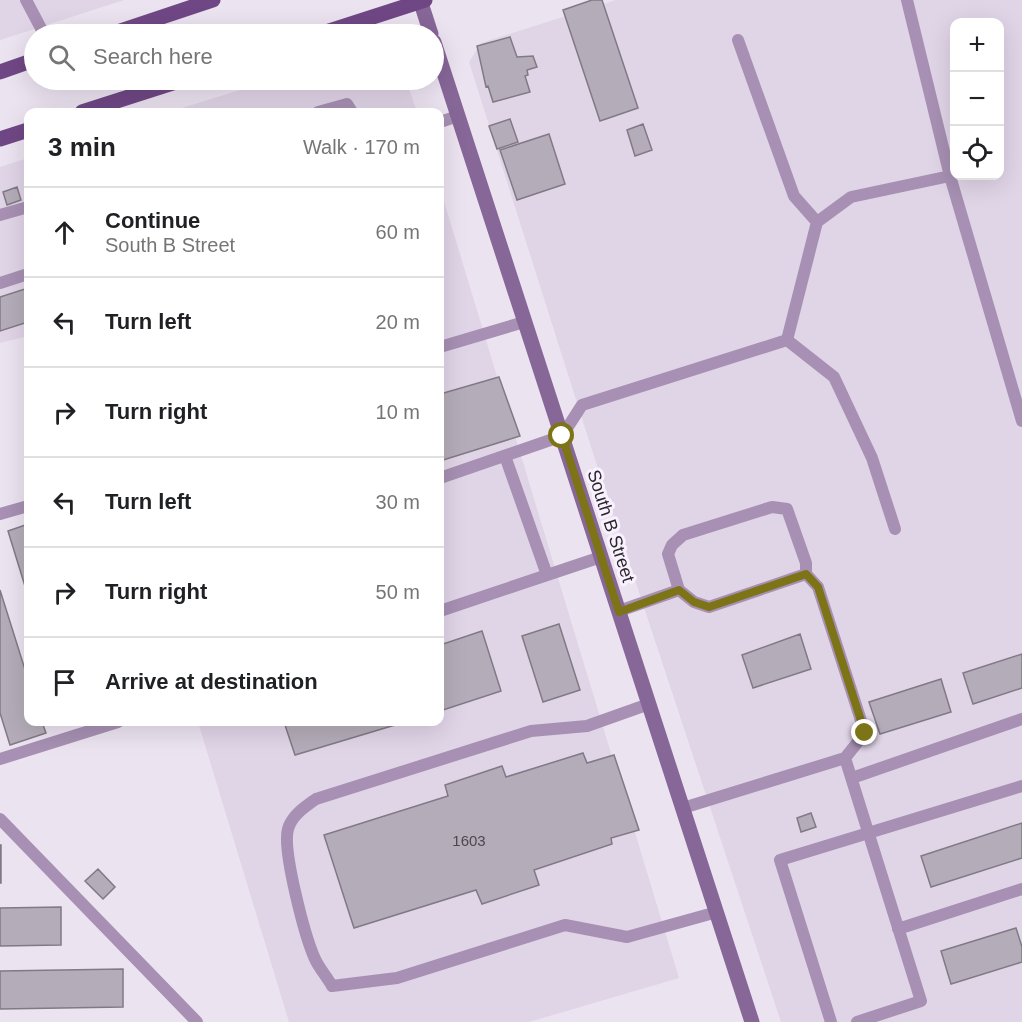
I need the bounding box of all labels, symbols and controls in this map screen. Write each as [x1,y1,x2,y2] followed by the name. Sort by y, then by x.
[950,18,1004,180] map controls
[950,18,1004,72] button: +
[24,24,444,90] search box
[45,41,78,74] icon: search
[93,44,213,69] text: Search here
[950,72,1004,126] button: −
[950,126,1004,180] button: locate
[48,132,116,162] text: 3 min
[303,136,420,158] text: Walk · 170 m
[105,208,200,233] text: Continue
[48,216,81,249] icon: ahead
[376,221,420,243] text: 60 m
[105,234,235,256] text: South B Street
[48,306,81,339] icon: left
[105,309,191,334] text: Turn left
[376,311,420,333] text: 20 m
[48,396,81,429] icon: right
[105,399,207,424] text: Turn right
[376,401,420,423] text: 10 m
[548,422,574,448] route start
[583,467,639,585] street label: South B Street
[48,486,81,519] icon: left
[105,489,191,514] text: Turn left
[376,491,420,513] text: 30 m
[48,576,81,609] icon: right
[105,579,207,604] text: Turn right
[376,581,420,603] text: 50 m
[48,666,81,699] icon: arrive
[105,669,318,694] text: Arrive at destination
[851,719,877,745] route end
[452,832,486,849] house number: 1603

